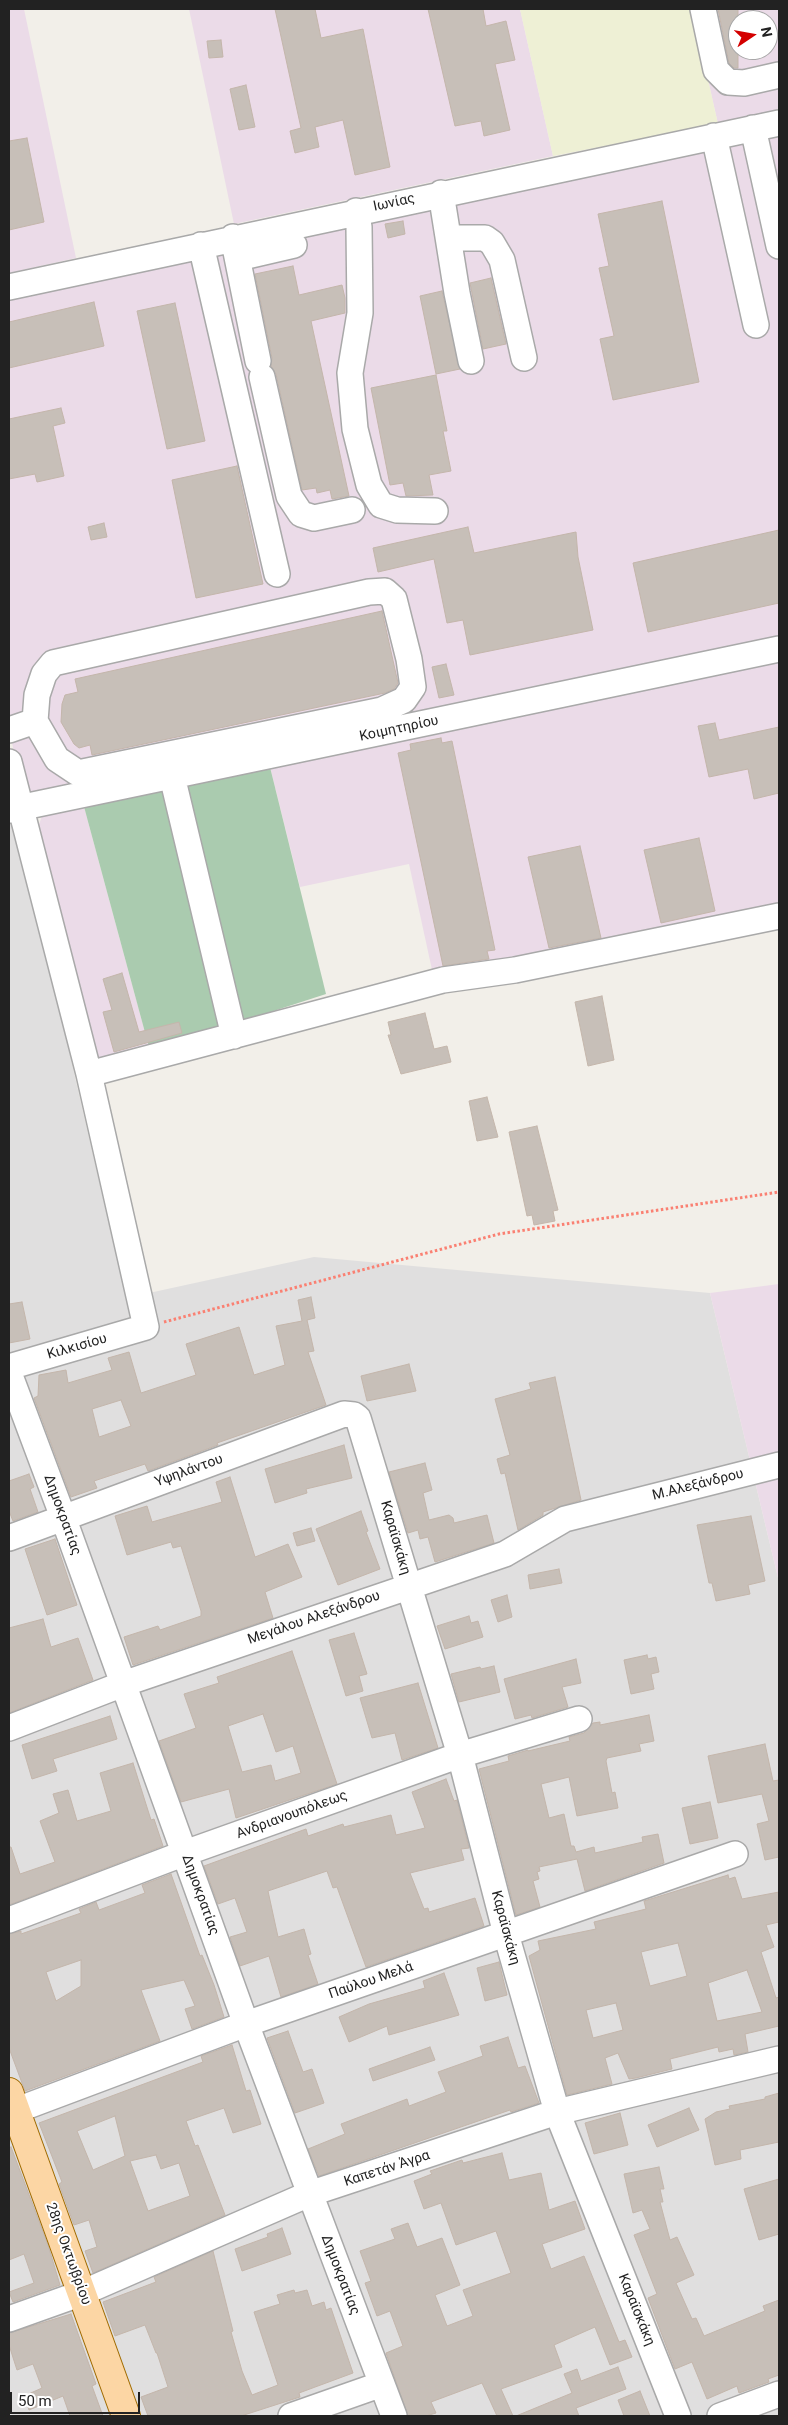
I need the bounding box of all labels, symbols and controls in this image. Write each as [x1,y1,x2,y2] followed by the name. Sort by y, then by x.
[728,10,778,60] north arrow
[758,26,776,39] text: N
[372,190,416,216] street label: Ιωνίας
[358,712,440,746] street label: Κοιμητηρίου
[45,1330,109,1364] street label: Κιλκισίου
[153,1451,225,1491] street label: Υψηλάντου
[651,1466,745,1504] street label: Μ.Αλεξάνδρου
[40,1472,84,1558] street label: Δημοκρατίας
[376,1499,414,1577] street label: Καραϊσκάκη
[246,1587,382,1649] street label: Μεγάλου Αλεξάνδρου
[234,1787,350,1843] street label: Ανδριανουπόλεως
[178,1852,222,1938] street label: Δημοκρατίας
[487,1889,523,1967] street label: Καραϊσκάκη
[327,1959,415,2003] street label: Παύλου Μελά
[342,2147,432,2191] street label: Καπετάν Άγρα
[42,2201,94,2307] street label: 28ης Οκτωβρίου
[317,2232,363,2318] street label: Δημοκρατίας
[614,2271,658,2349] street label: Καραϊσκάκη
[12,2382,142,2414] scale bar
[18,2392,52,2410] text: 50 m

